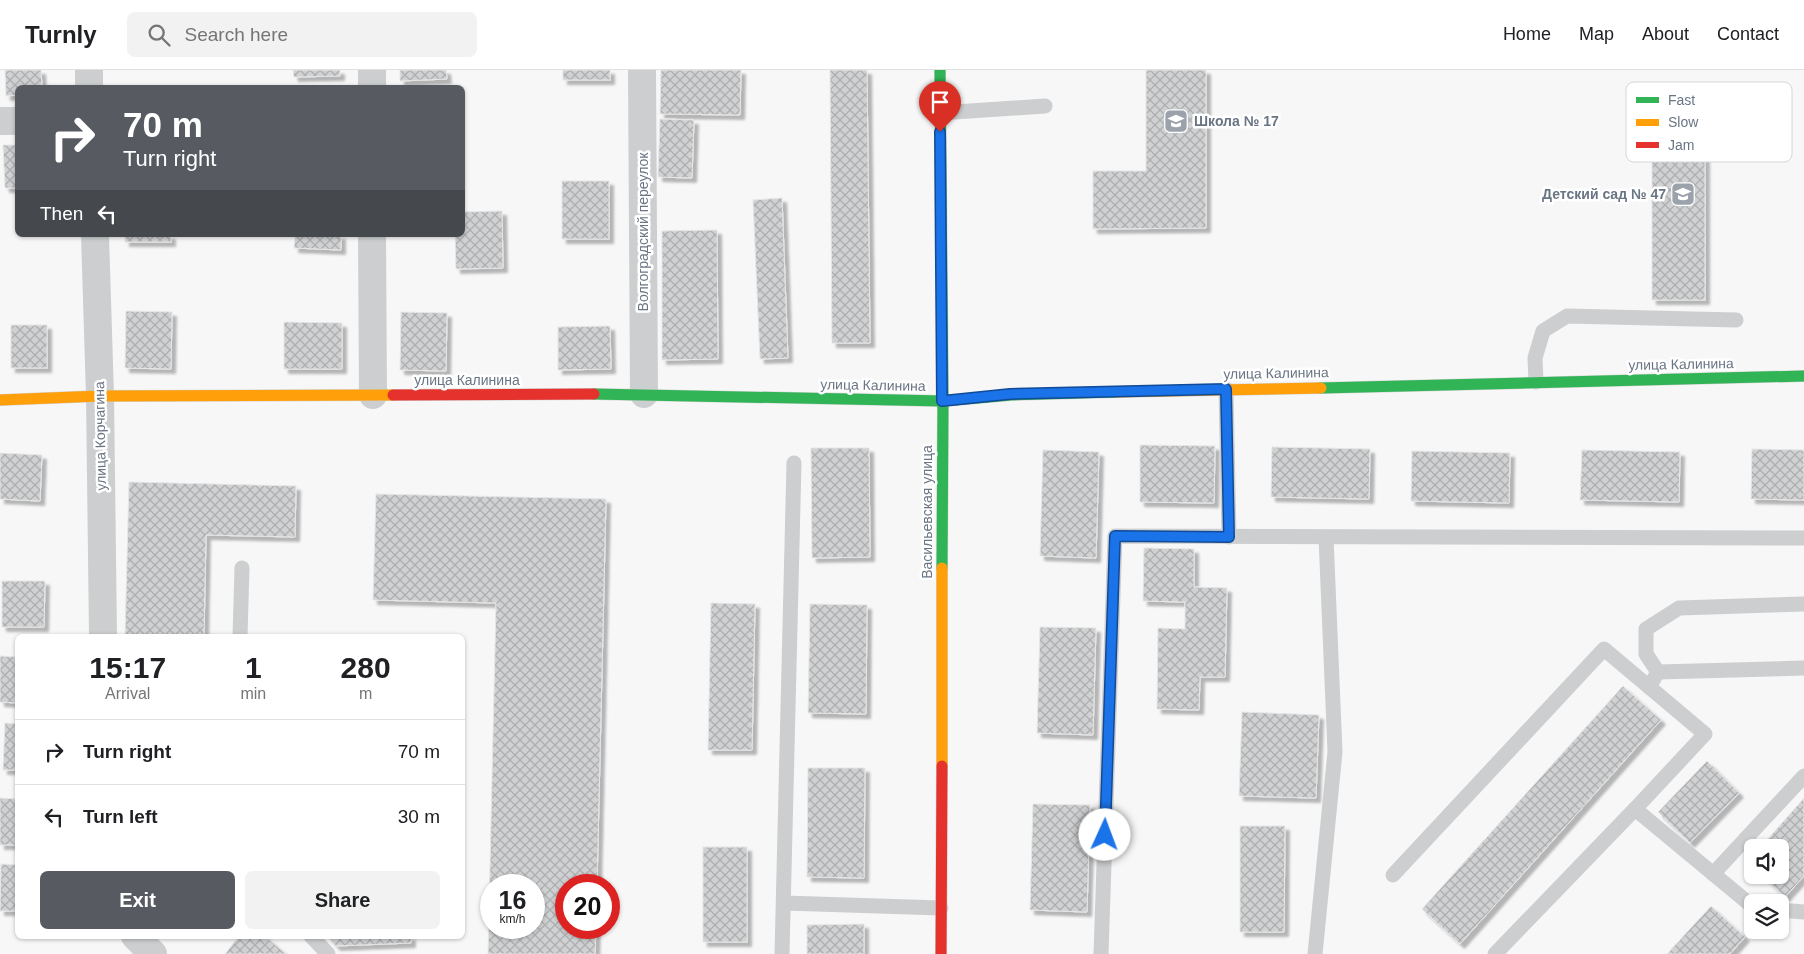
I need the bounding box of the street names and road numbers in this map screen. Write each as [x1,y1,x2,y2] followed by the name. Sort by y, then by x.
[635,152,651,311] street label: Волгоградский переулок
[1628,355,1734,373] street label: улица Калинина
[1223,364,1329,382] street label: улица Калинина
[414,372,520,388] street label: улица Калинина
[820,376,926,394] street label: улица Калинина
[91,381,109,491] street label: улица Корчагина
[919,445,935,579] street label: Васильевская улица

